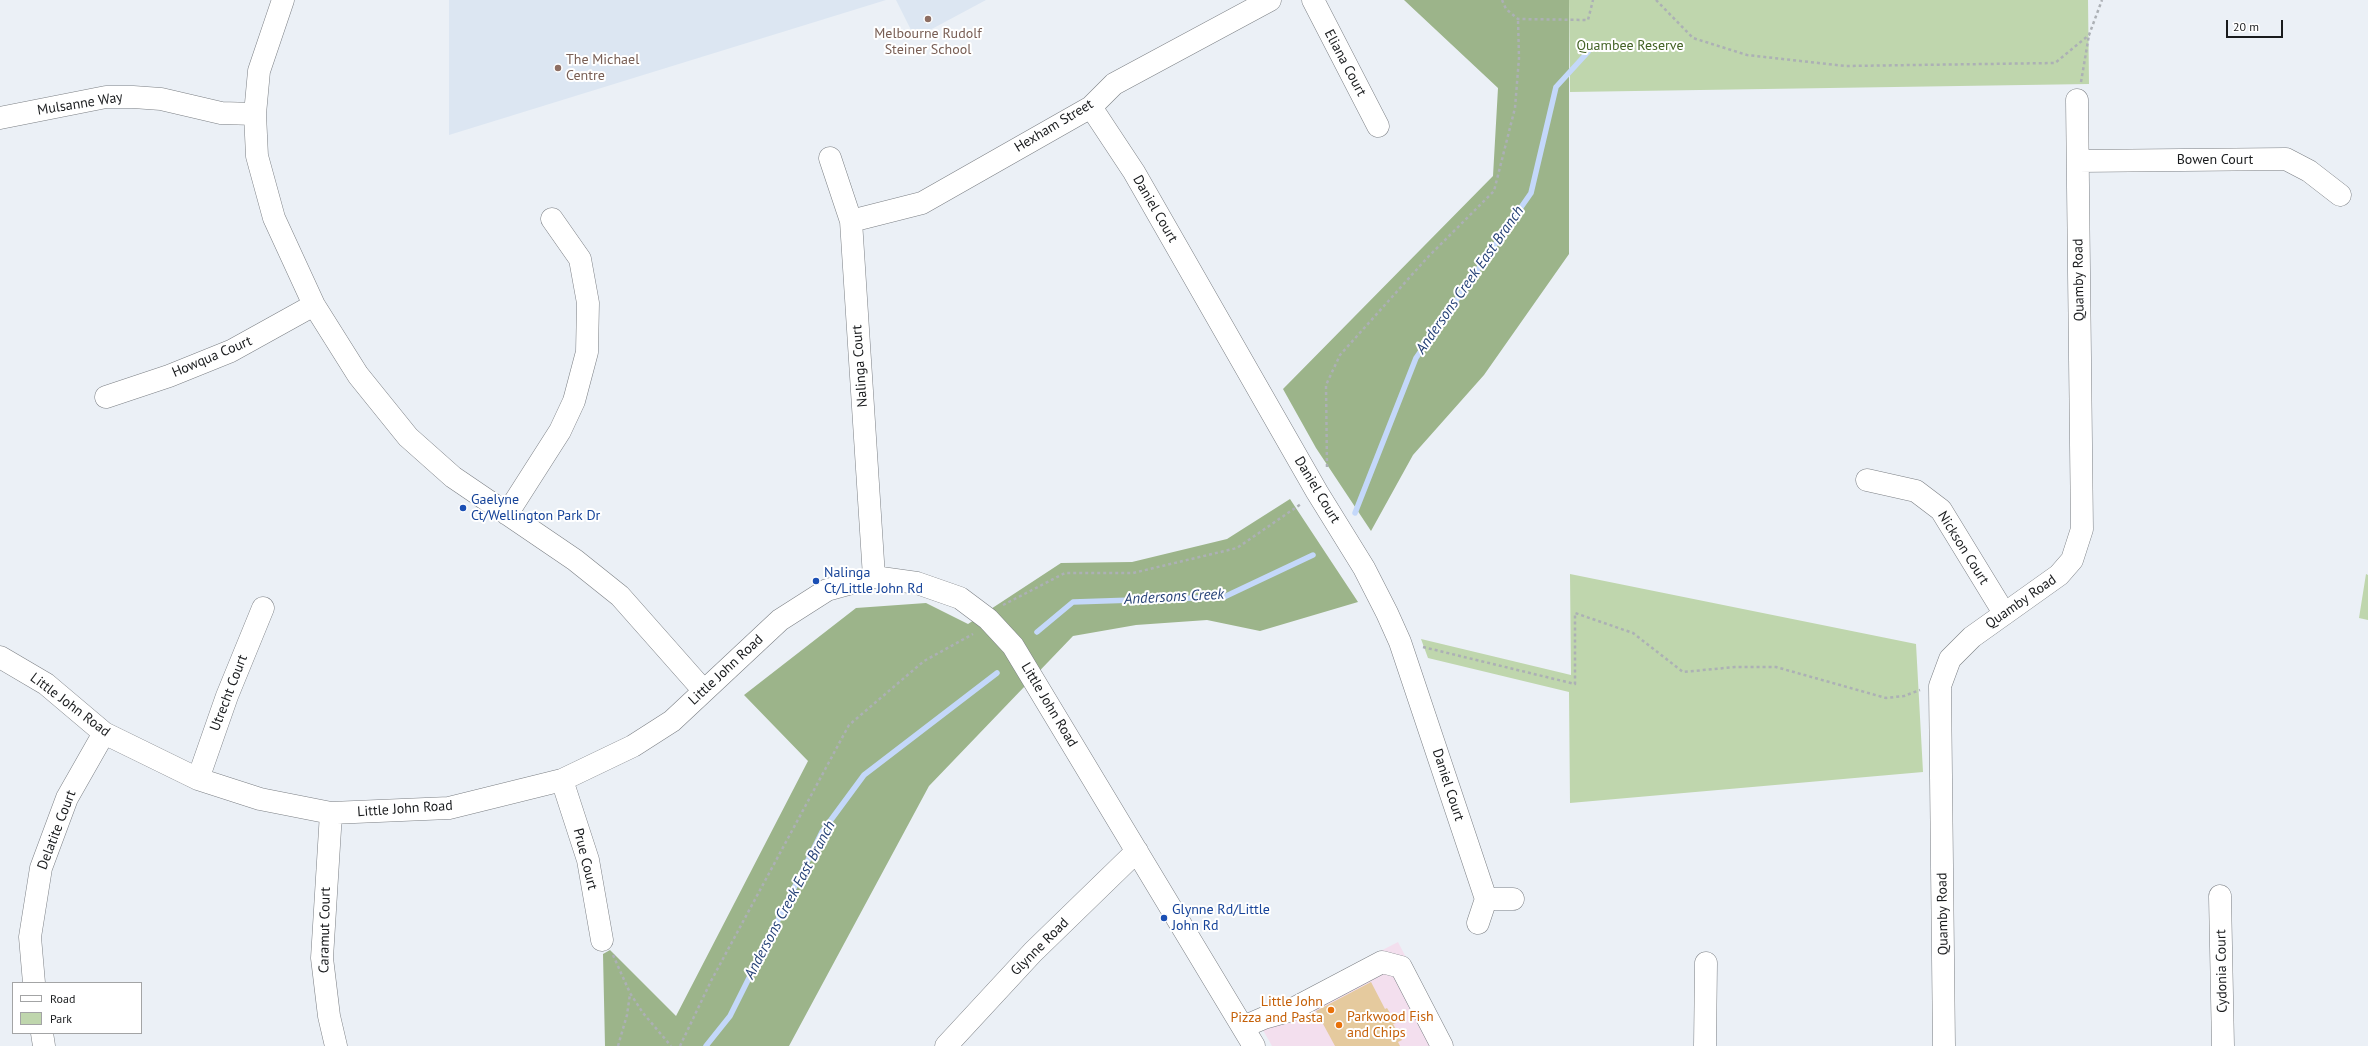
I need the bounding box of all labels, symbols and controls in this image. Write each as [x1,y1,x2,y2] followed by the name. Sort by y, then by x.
[2228,12,2285,38] scale bar
[923,14,933,24] marker: Melbourne Rudolf Steiner School
[2233,19,2259,34] text: 20 m
[874,26,982,58] place label: Melbourne Rudolf Steiner School
[1320,27,1370,99] street label: Eliana Court
[1576,38,1684,54] park label: Quambee Reserve
[566,52,639,84] place label: The Michael Centre
[553,63,563,73] marker: The Michael Centre
[36,89,124,119] street label: Mulsanne Way
[1012,96,1096,156] street label: Hexham Street
[2177,152,2253,168] street label: Bowen Court
[1129,172,1181,246] street label: Daniel Court
[1412,203,1528,357] water label: Andersons Creek East Branch
[2070,238,2088,322] street label: Quamby Road
[849,324,871,408] street label: Nalinga Court
[170,333,254,381] street label: Howqua Court
[1291,454,1343,526] street label: Daniel Court
[471,492,600,524] place label: Gaelyne Ct/Wellington Park Dr
[458,503,468,513] marker: Gaelyne Ct/Wellington Park Dr
[1934,508,1992,588] street label: Nickson Court
[824,565,923,598] place label: Nalinga Ct/Little John Rd
[1982,571,2060,633] street label: Quamby Road
[811,576,821,586] marker: Nalinga Ct/Little John Rd
[1124,585,1224,609] water label: Andersons Creek
[685,631,767,709] street label: Little John Road
[207,652,251,734] street label: Utrecht Court
[1017,660,1081,750] street label: Little John Road
[27,669,113,741] street label: Little John Road
[1428,747,1468,823] street label: Daniel Court
[34,788,80,872] street label: Delatite Court
[357,797,453,821] street label: Little John Road
[741,818,839,982] water label: Andersons Creek East Branch
[569,826,601,892] street label: Prue Court
[1934,872,1952,956] street label: Quamby Road
[316,887,334,973] street label: Caramut Court
[1172,902,1270,934] place label: Glynne Rd/Little John Rd
[1159,913,1169,923] marker: Glynne Rd/Little John Rd
[1008,915,1072,979] street label: Glynne Road
[2213,929,2231,1013] street label: Cydonia Court
[12,982,142,1034] legend
[50,991,75,1006] text: Road
[1230,994,1323,1026] place label: Little John Pizza and Pasta
[1326,1005,1336,1015] marker: Little John Pizza and Pasta
[1347,1009,1434,1042] place label: Parkwood Fish and Chips
[50,1011,72,1026] text: Park
[1334,1020,1344,1030] marker: Parkwood Fish and Chips

